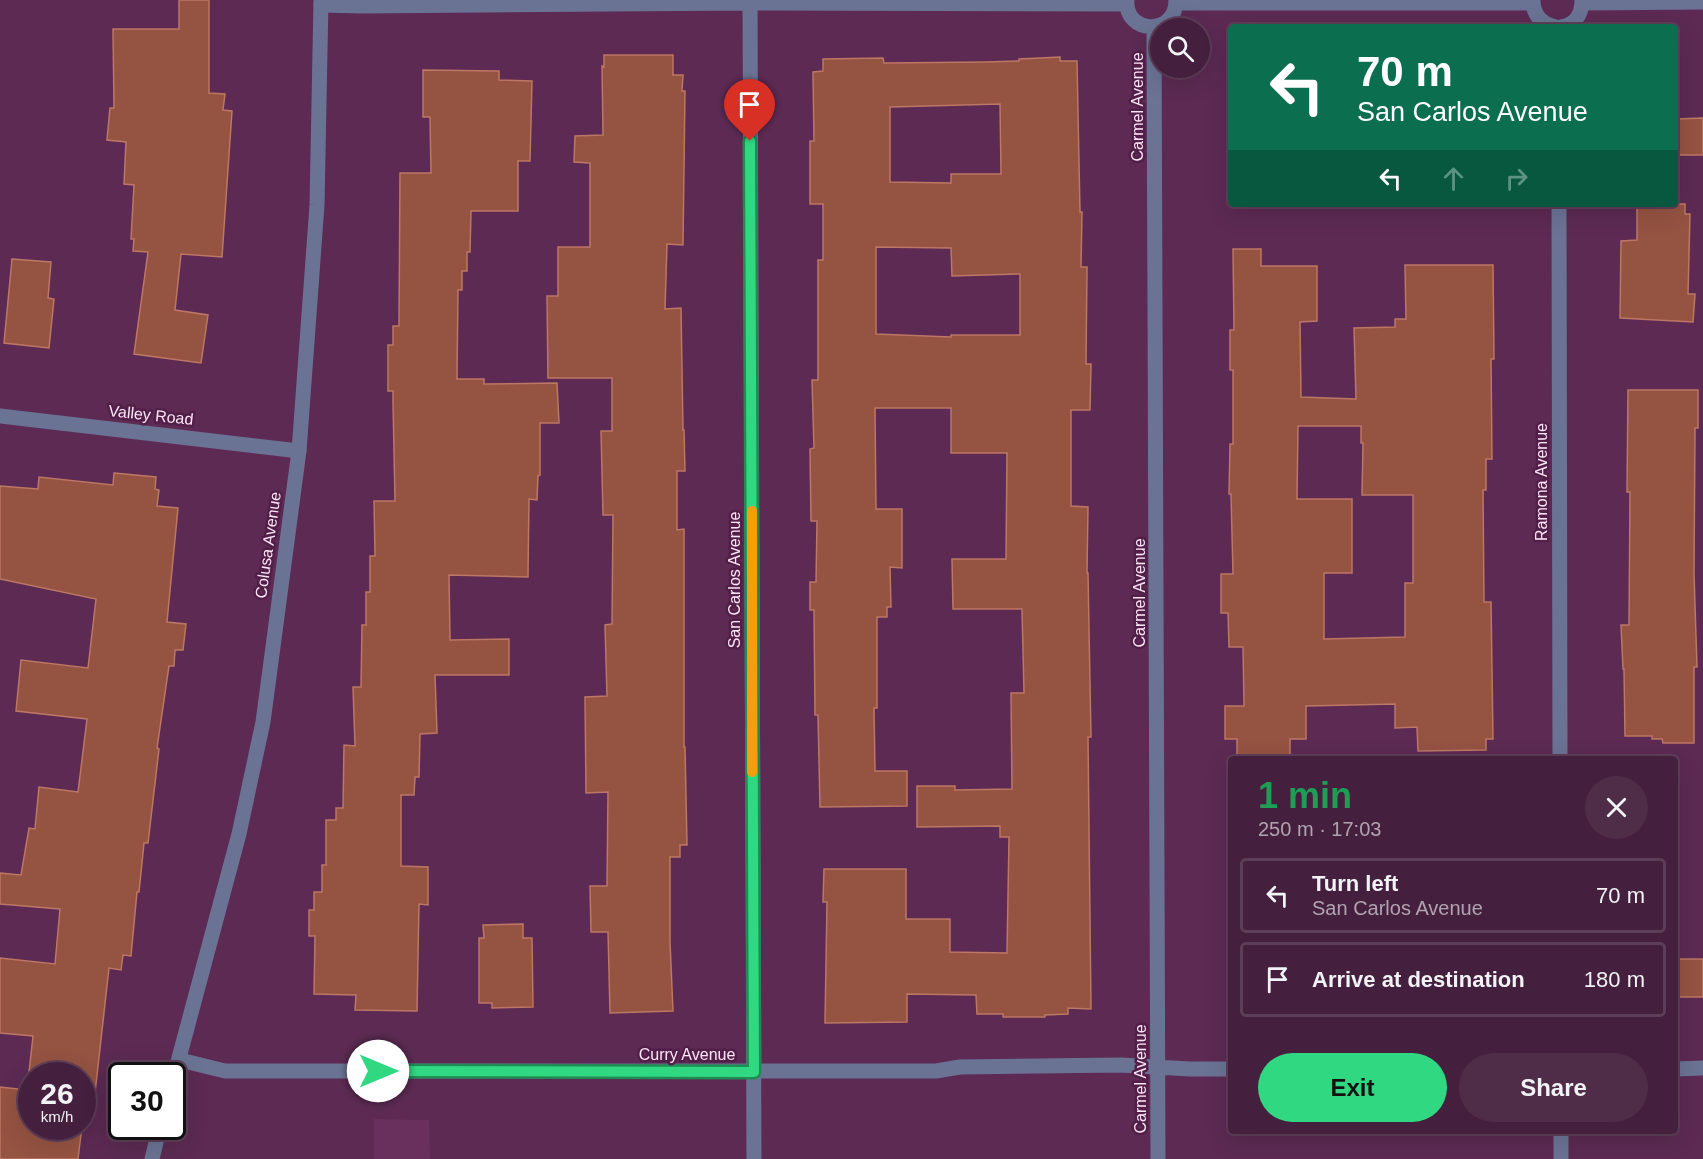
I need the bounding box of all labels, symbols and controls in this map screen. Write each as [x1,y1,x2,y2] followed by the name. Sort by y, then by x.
[1150,18,1210,78] map controls
[1150,18,1210,78] button: search
[1258,48,1336,126] icon: left
[1357,48,1453,95] text: 70 m
[1129,52,1146,162] street label: Carmel Avenue
[724,79,775,141] pin
[733,88,766,121] icon: arrive
[1357,97,1588,127] text: San Carlos Avenue
[1374,162,1407,195] icon: left
[1437,162,1470,195] icon: ahead
[1500,162,1533,195] icon: right
[108,402,194,428] street label: Valley Road
[1533,423,1550,541] street label: Ramona Avenue
[252,491,284,599] street label: Colusa Avenue
[726,512,743,648] street label: San Carlos Avenue
[1131,538,1148,648] street label: Carmel Avenue
[1258,775,1352,816] text: 1 min
[1585,776,1648,839] button: close
[1258,818,1381,840] text: 250 m · 17:03
[1312,871,1398,896] text: Turn left
[1261,879,1294,912] icon: left
[1596,883,1645,908] text: 70 m
[1312,897,1483,919] text: San Carlos Avenue
[1261,963,1294,996] icon: arrive
[1312,967,1525,992] text: Arrive at destination
[1584,967,1645,992] text: 180 m
[1132,1024,1149,1134] street label: Carmel Avenue
[346,1039,410,1103] position arrow
[639,1046,735,1063] street label: Curry Avenue
[1258,1053,1447,1122] button: Exit
[1459,1053,1648,1122] button: Share
[108,1062,186,1140] speed limit sign: 30
[40,1077,74,1110] text: 26
[41,1108,73,1125] text: km/h

